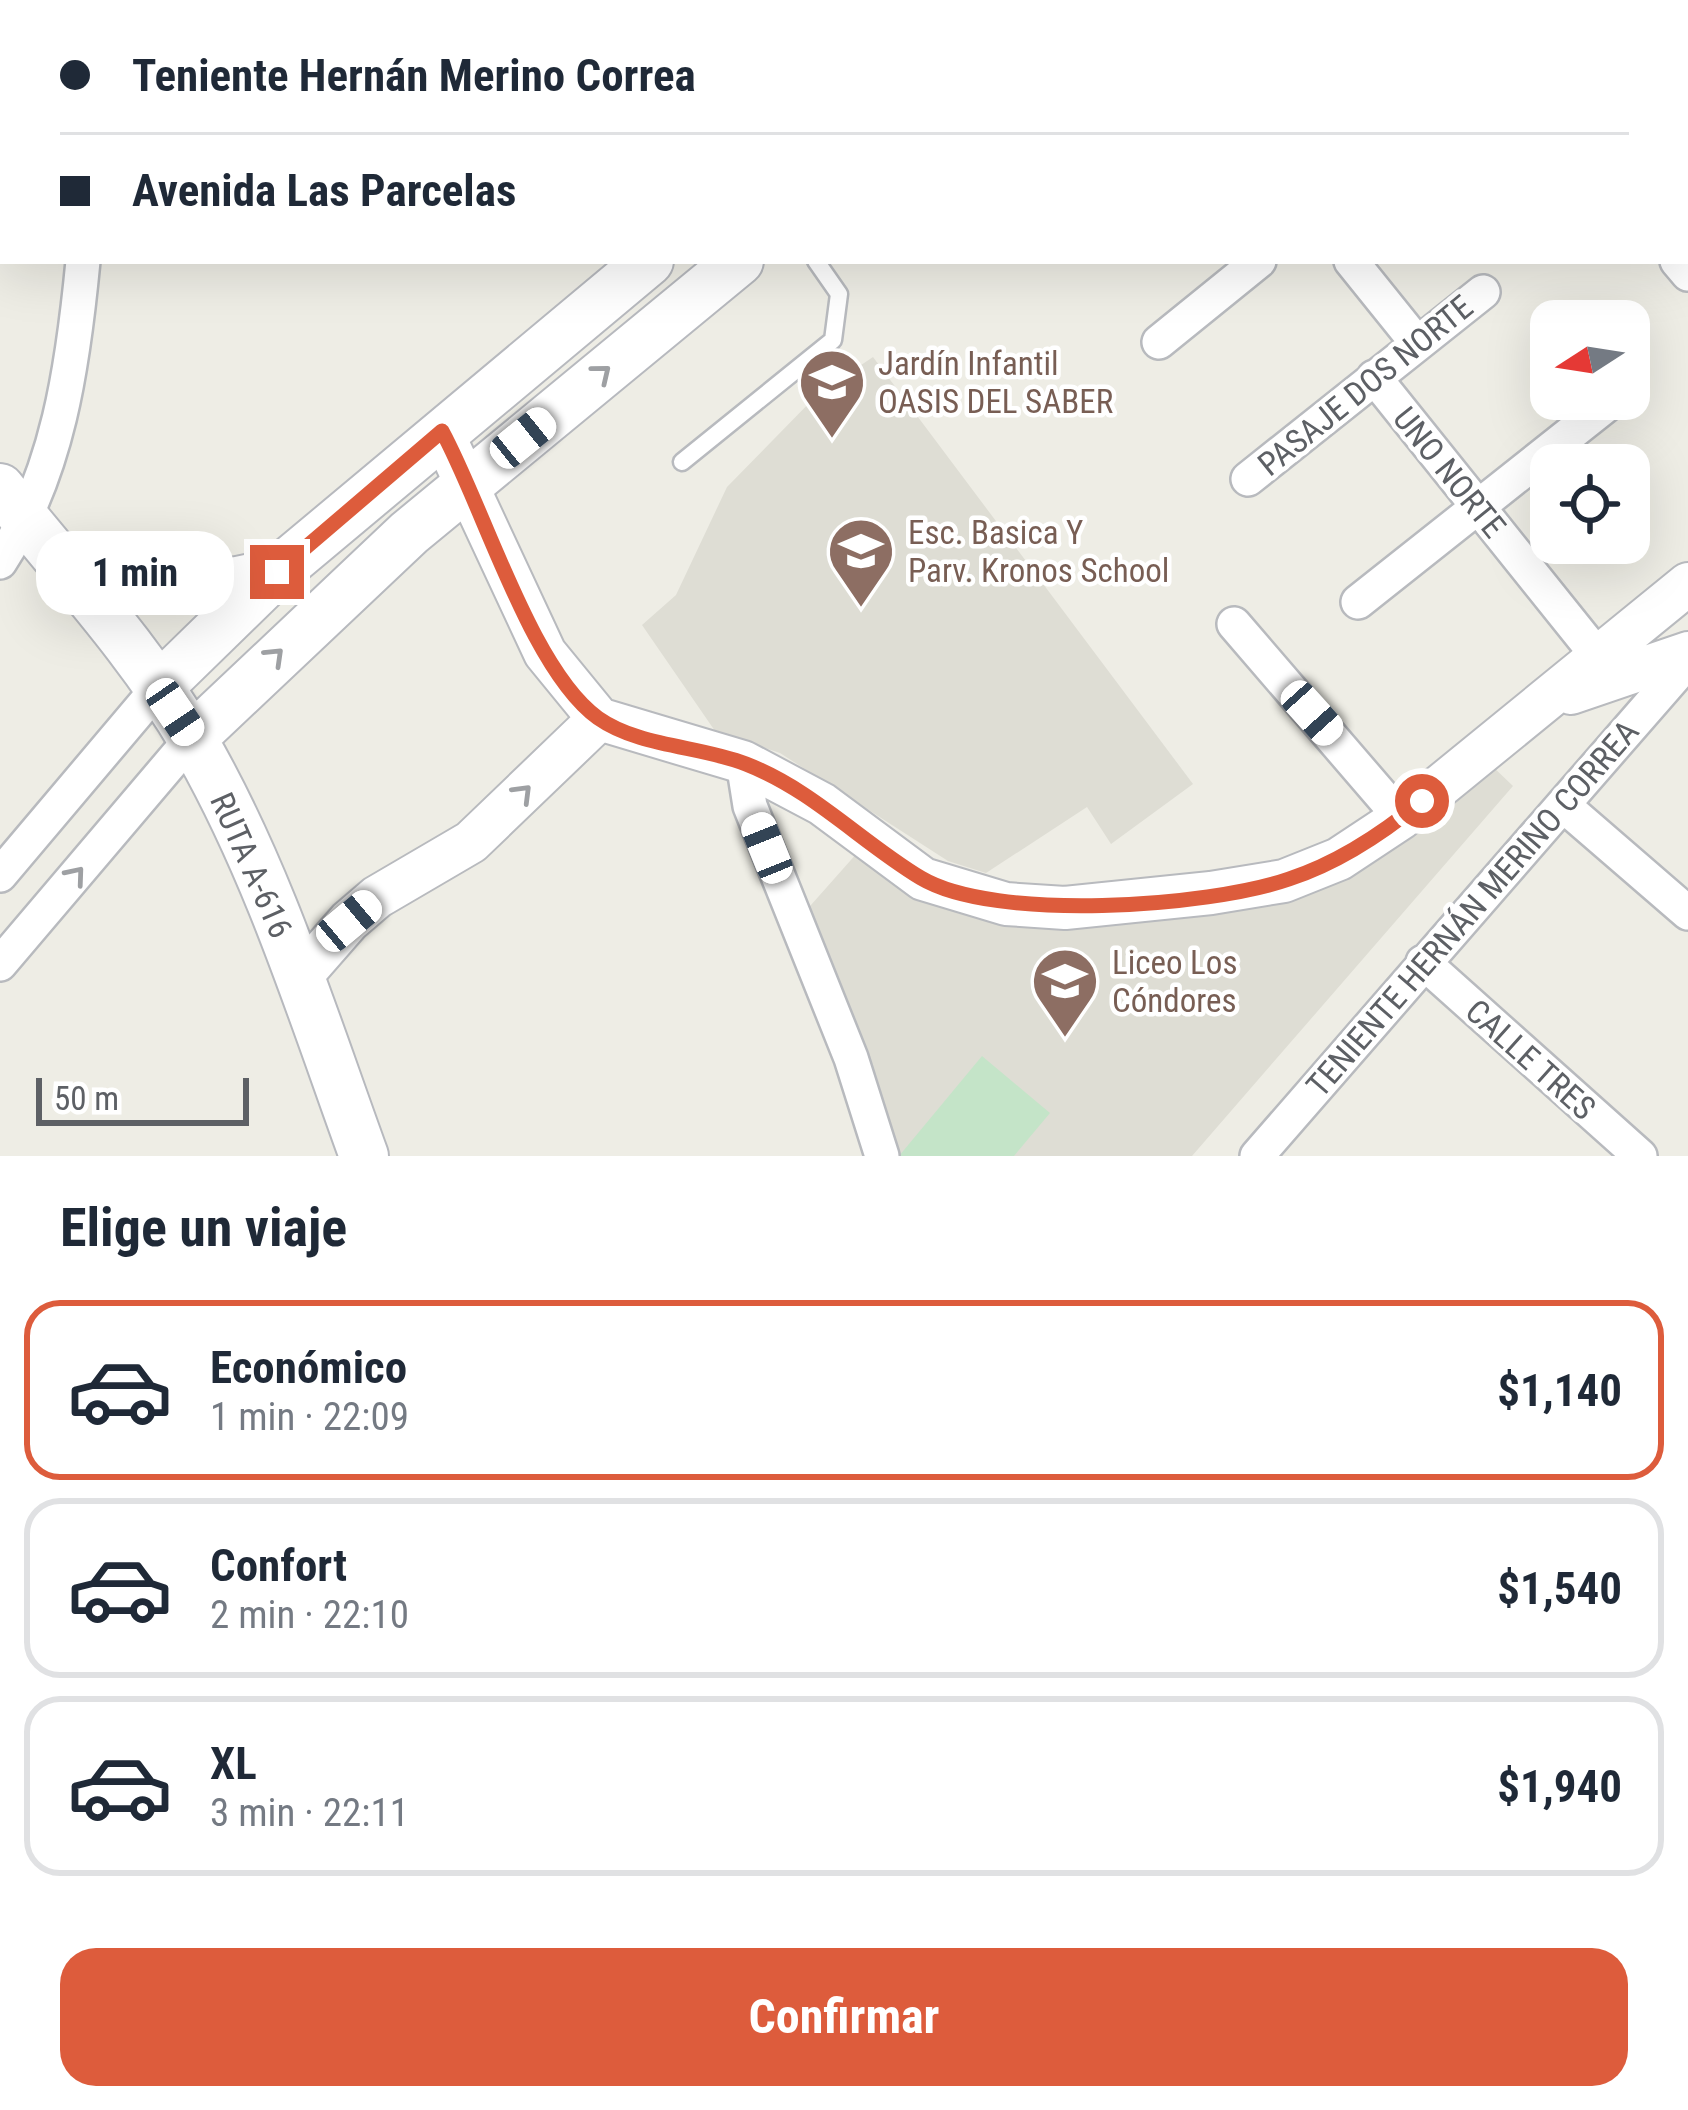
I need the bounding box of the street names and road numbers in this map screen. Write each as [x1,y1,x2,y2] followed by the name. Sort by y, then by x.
[1250,287,1480,484] street label: PASAJE DOS NORTE
[1385,399,1514,545] street label: UNO NORTE
[1298,712,1647,1104] street label: TENIENTE HERNÁN MERINO CORREA
[202,787,301,944] street label: RUTA A-616
[1458,991,1603,1128] street label: CALLE TRES

